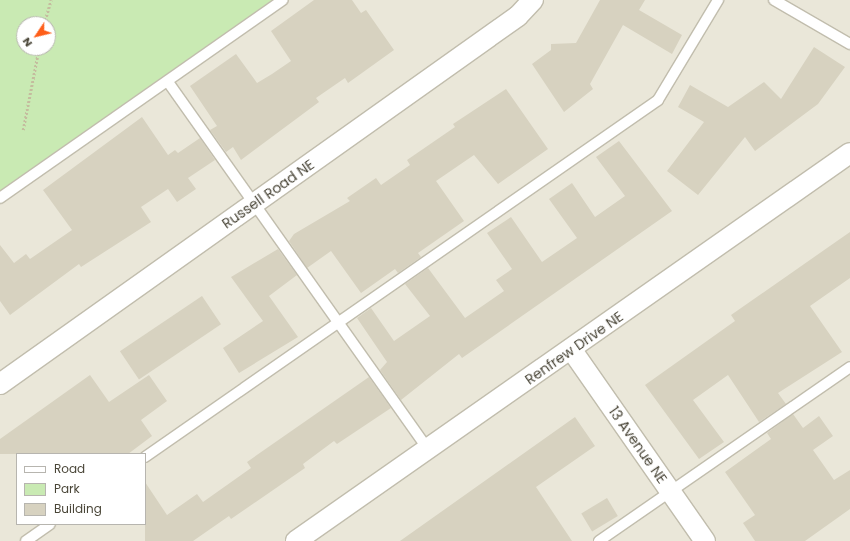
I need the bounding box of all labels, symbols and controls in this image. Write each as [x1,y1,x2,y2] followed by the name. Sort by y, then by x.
[16,16,56,56] north arrow
[18,34,36,50] text: N
[219,156,317,232] street label: Russell Road NE
[522,308,626,388] street label: Renfrew Drive NE
[605,403,671,487] street label: 13 Avenue NE
[16,453,146,525] legend
[54,460,85,477] text: Road
[54,480,80,497] text: Park
[54,500,102,517] text: Building

